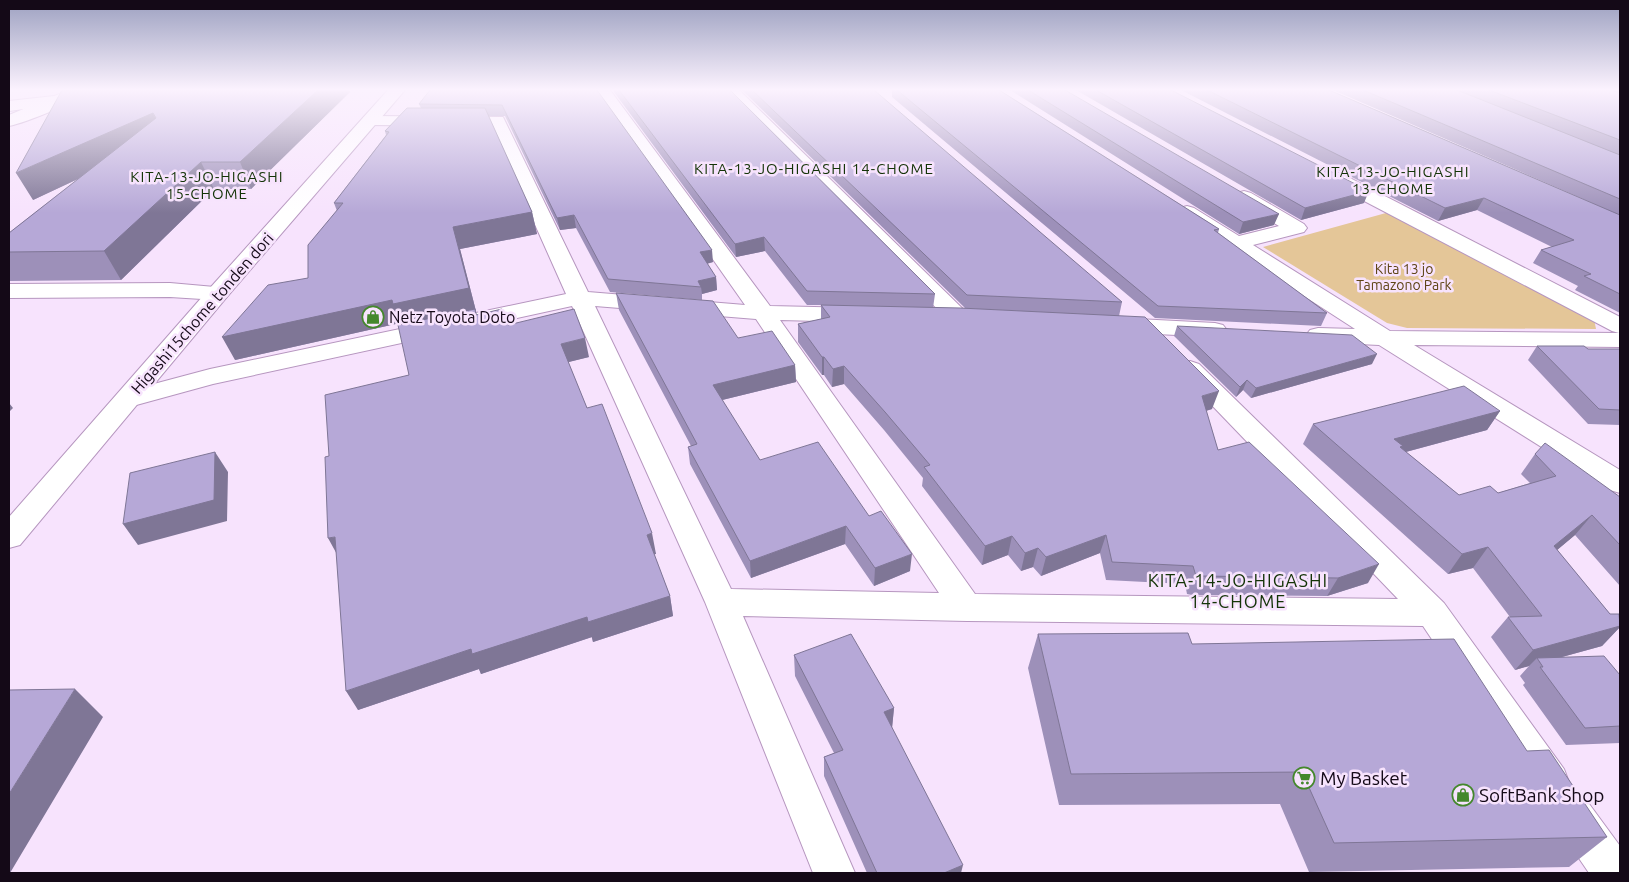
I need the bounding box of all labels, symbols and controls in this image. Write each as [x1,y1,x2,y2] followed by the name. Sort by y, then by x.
[694,160,934,177] district label: KITA-13-JO-HIGASHI 14-CHOME
[1316,163,1470,197] district label: KITA-13-JO-HIGASHI 13-CHOME
[130,168,284,202] district label: KITA-13-JO-HIGASHI 15-CHOME
[127,229,277,397] street label: Higashi15chome tonden dori
[1356,261,1452,293] park label: Kita 13 jo Tamazono Park
[361,305,385,329] shop icon: Netz Toyota Doto
[389,308,515,326] place label: Netz Toyota Doto
[1148,570,1328,611] district label: KITA-14-JO-HIGASHI 14-CHOME
[1292,766,1316,790] supermarket icon: My Basket
[1320,767,1408,789] place label: My Basket
[1451,783,1475,807] shop icon: SoftBank Shop
[1479,784,1604,806] place label: SoftBank Shop

